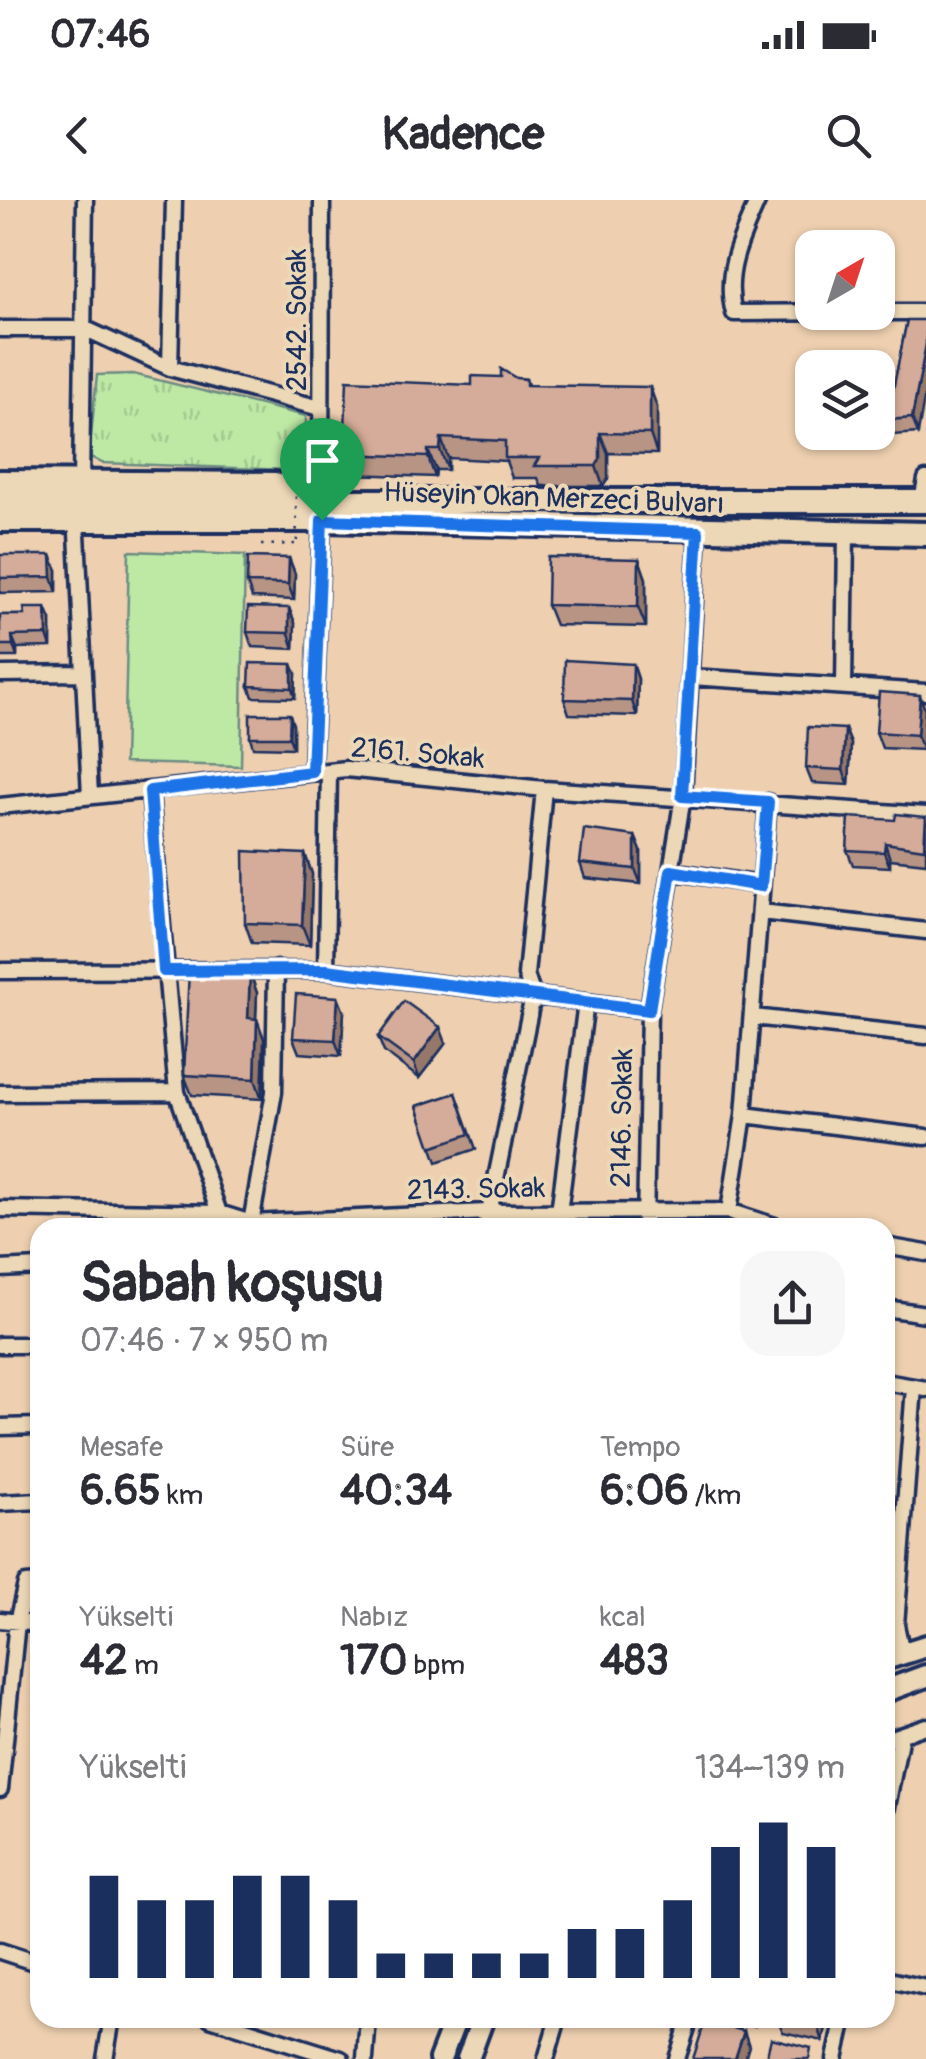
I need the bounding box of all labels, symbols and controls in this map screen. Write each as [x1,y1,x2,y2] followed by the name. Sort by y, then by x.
[50,11,150,59] text: 07:46
[382,107,544,163] text: Kadence
[50,108,105,163] icon: back
[821,108,876,163] icon: search
[795,230,895,330] north arrow
[795,230,895,450] map controls
[280,248,315,391] street label: 2542. Sokak
[795,350,895,450] button: layers
[280,418,365,521] pin
[295,433,350,488] icon: arrive
[383,475,725,522] street label: Hüseyin Okan Merzeci Bulvarı
[350,730,486,777] street label: 2161. Sokak
[604,1048,641,1188] street label: 2146. Sokak
[407,1171,546,1208] street label: 2143. Sokak
[80,1249,384,1318] text: Sabah koşusu
[740,1251,845,1356] button: share
[80,1321,328,1361] text: 07:46 · 7 × 950 m
[80,1430,163,1465] text: Mesafe
[340,1430,394,1465] text: Süre
[600,1430,681,1465] text: Tempo
[80,1465,161,1517] text: 6.65
[340,1465,452,1517] text: 40:34
[600,1465,689,1517] text: 6:06
[161,1478,203,1513] text: km
[689,1478,741,1513] text: /km
[80,1600,173,1635] text: Yükselti
[340,1600,408,1635] text: Nabız
[600,1600,646,1635] text: kcal
[80,1635,128,1687] text: 42
[340,1635,407,1687] text: 170
[600,1635,669,1687] text: 483
[128,1648,159,1683] text: m
[407,1648,465,1683] text: bpm
[80,1748,186,1788] text: Yükselti
[695,1748,845,1788] text: 134–139 m

